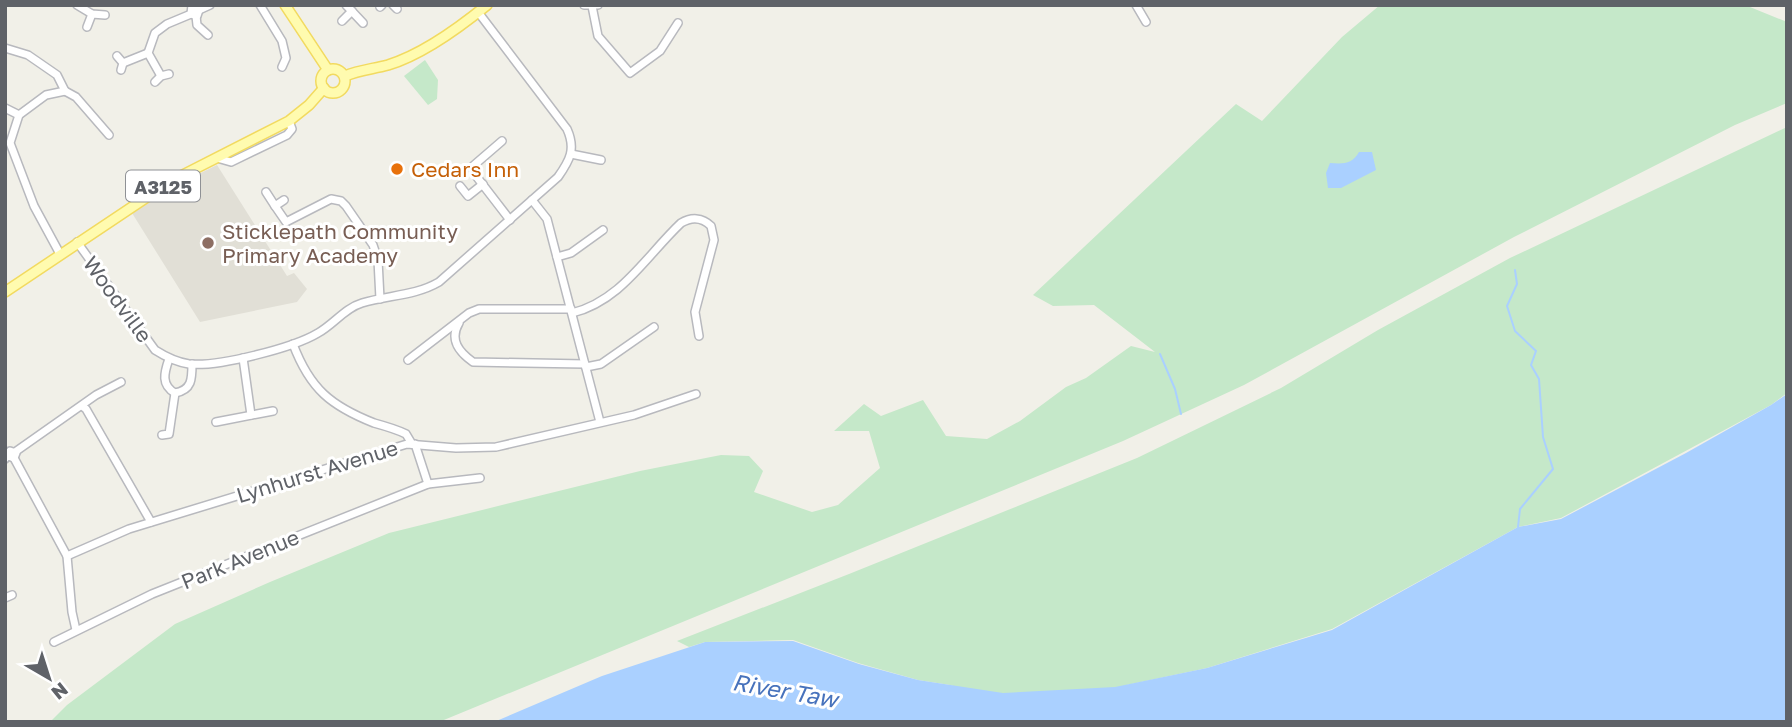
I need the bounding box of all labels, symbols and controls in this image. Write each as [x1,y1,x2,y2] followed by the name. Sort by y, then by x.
[411,156,519,182] place label: Cedars Inn
[389,161,405,177] marker: Cedars Inn
[126,170,200,202] road number: A3125
[222,218,458,268] place label: Sticklepath Community Primary Academy
[200,235,216,251] marker: Sticklepath Community Primary Academy
[78,251,158,347] street label: Woodville
[233,434,401,508] street label: Lynhurst Avenue
[177,524,303,594] street label: Park Avenue
[14,643,84,713] north arrow
[730,667,842,713] water label: River Taw
[47,678,73,705] text: N

